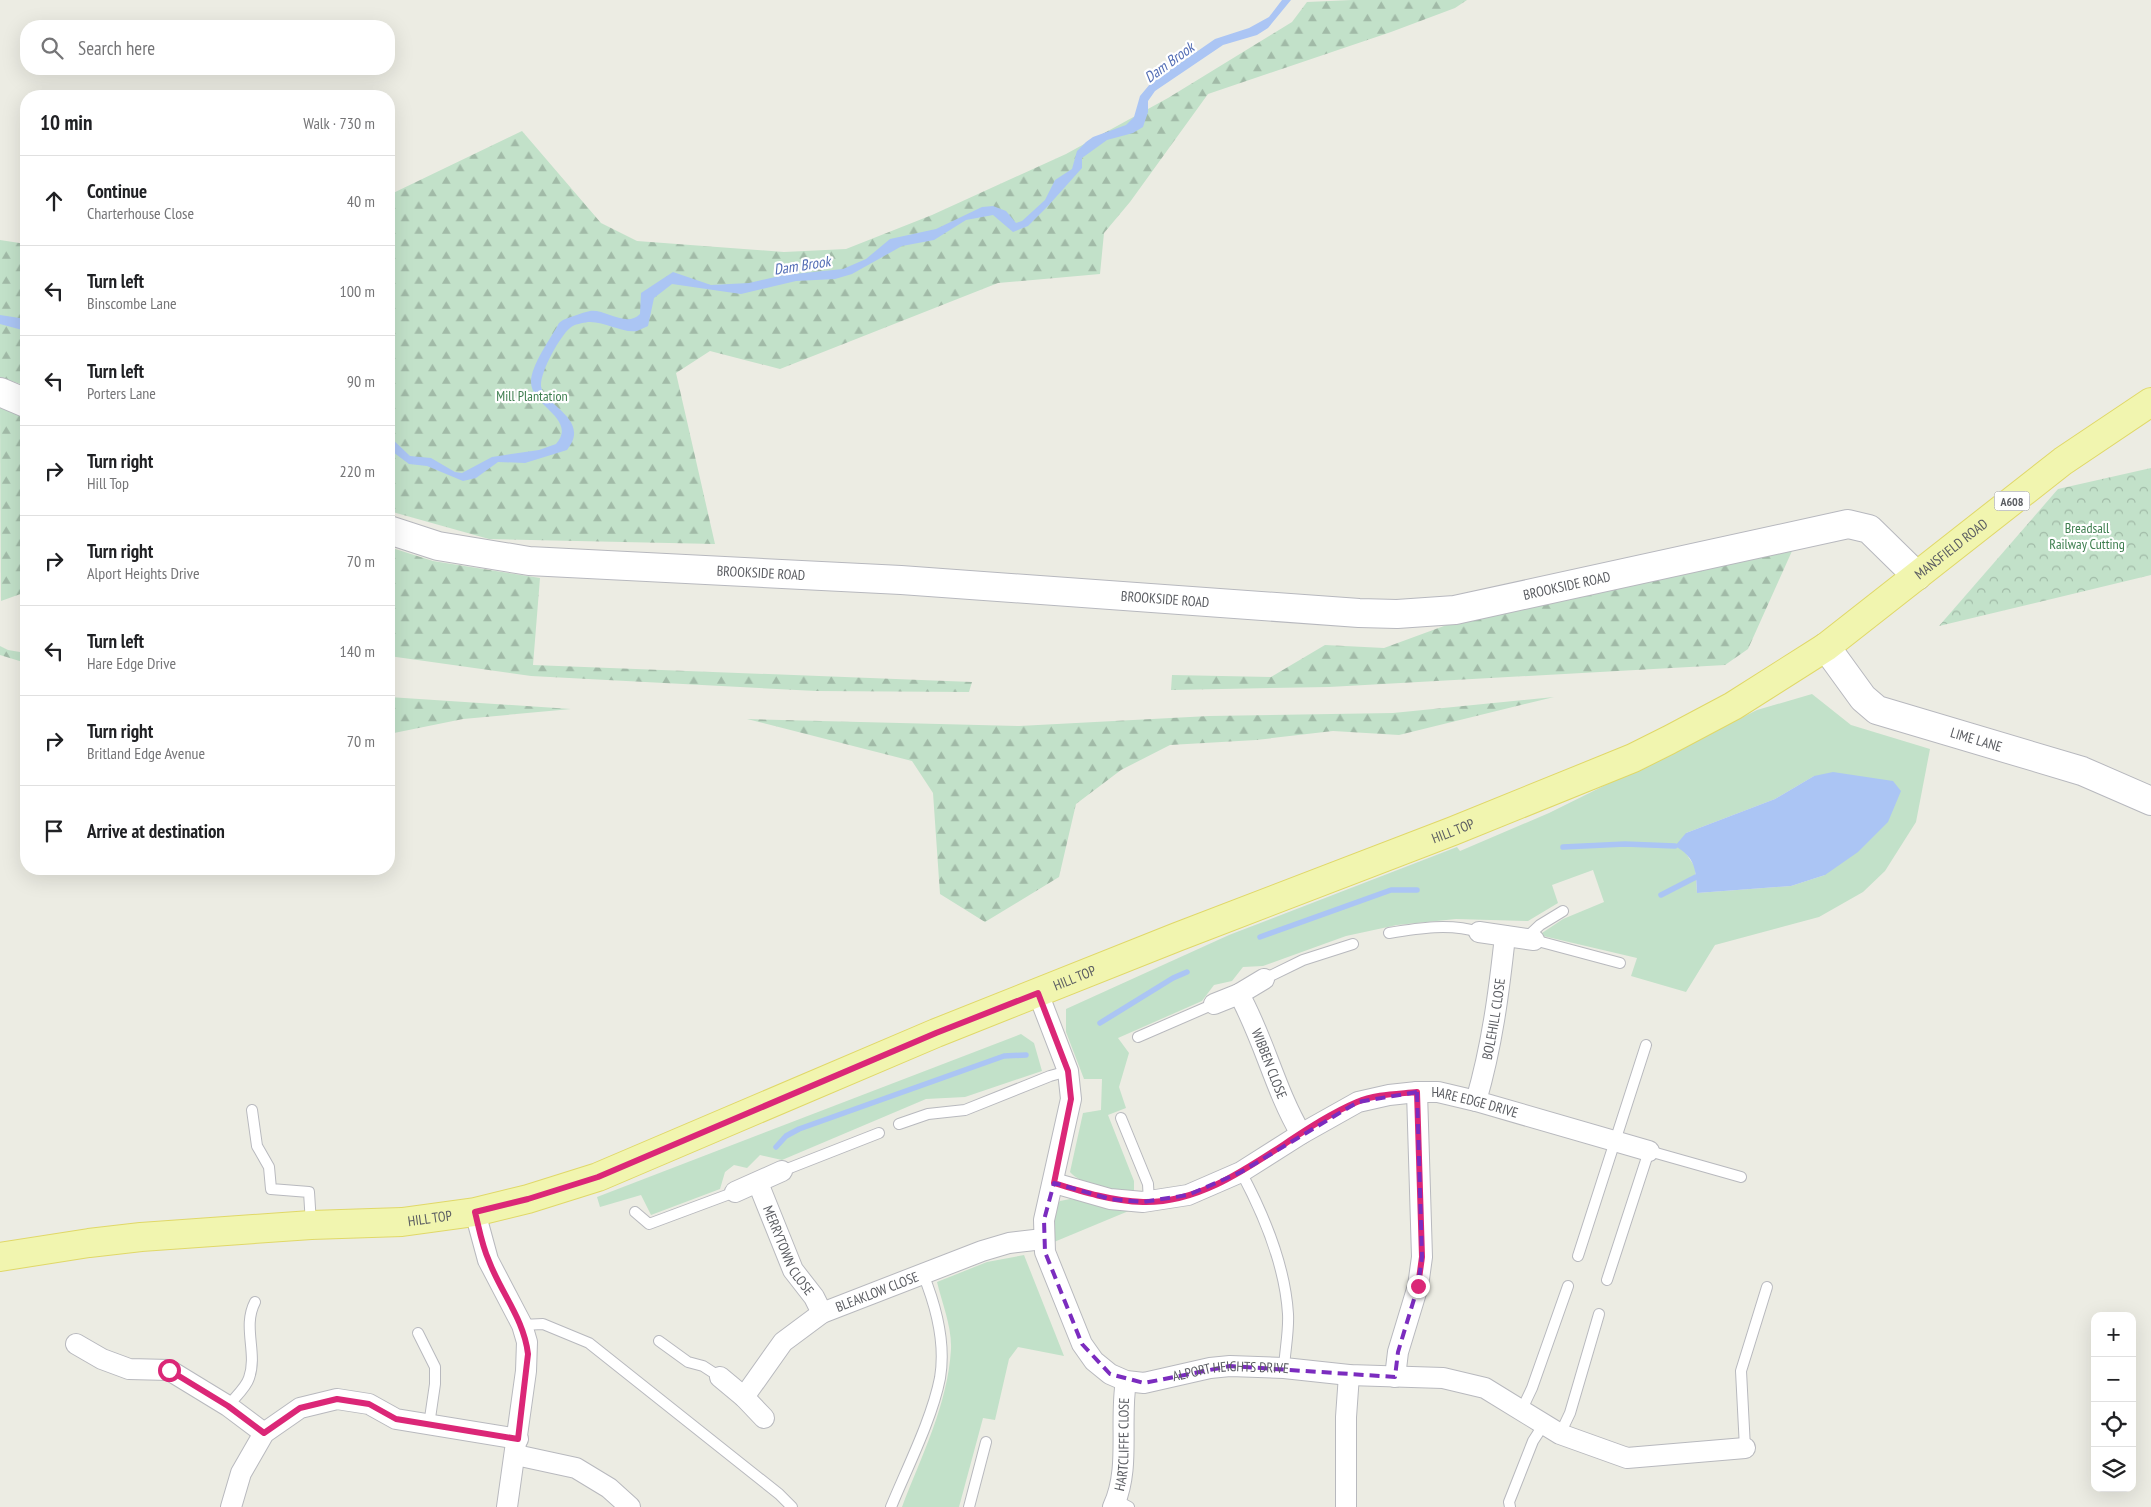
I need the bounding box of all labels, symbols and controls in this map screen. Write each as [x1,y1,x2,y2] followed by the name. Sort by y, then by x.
[20,20,395,75] search box
[38,34,66,62] icon: search
[78,36,155,60] text: Search here
[1140,36,1199,86] water label: Dam Brook
[40,109,92,136] text: 10 min
[303,113,375,133] text: Walk · 730 m
[87,179,147,203] text: Continue
[40,187,68,215] icon: ahead
[347,191,375,211] text: 40 m
[87,203,194,223] text: Charterhouse Close
[772,251,834,279] water label: Dam Brook
[87,269,144,293] text: Turn left
[40,277,68,305] icon: left
[340,281,375,301] text: 100 m
[87,293,177,313] text: Binscombe Lane
[87,359,144,383] text: Turn left
[40,367,68,395] icon: left
[347,371,375,391] text: 90 m
[87,383,156,403] text: Porters Lane
[496,387,568,405] park label: Mill Plantation
[87,449,153,473] text: Turn right
[40,457,68,485] icon: right
[340,461,375,481] text: 220 m
[87,473,129,493] text: Hill Top
[1994,492,2030,511] road number: A608
[1911,515,1991,583] street label: MANSFIELD ROAD
[2049,519,2125,553] park label: Breadsall Railway Cutting
[87,539,153,563] text: Turn right
[40,547,68,575] icon: right
[347,551,375,571] text: 70 m
[716,562,806,584] street label: BROOKSIDE ROAD
[87,563,200,583] text: Alport Heights Drive
[1522,567,1612,604] street label: BROOKSIDE ROAD
[1120,587,1210,611] street label: BROOKSIDE ROAD
[87,629,144,653] text: Turn left
[40,637,68,665] icon: left
[340,641,375,661] text: 140 m
[87,653,176,673] text: Hare Edge Drive
[87,719,153,743] text: Turn right
[1948,723,2004,756] street label: LIME LANE
[40,727,68,755] icon: right
[347,731,375,751] text: 70 m
[87,743,205,763] text: Britland Edge Avenue
[1429,814,1477,847] street label: HILL TOP
[40,817,68,845] icon: arrive
[87,819,225,843] text: Arrive at destination
[1051,961,1098,994] street label: HILL TOP
[1478,977,1509,1061] street label: BOLEHILL CLOSE
[1248,1026,1291,1101] street label: WIBBEN CLOSE
[1431,1083,1520,1122] street label: HARE EDGE DRIVE
[759,1203,818,1299] street label: MERRYTOWN CLOSE
[407,1206,453,1230] street label: HILL TOP
[833,1267,921,1316] street label: BLEAKLOW CLOSE
[1407,1275,1430,1298] route end
[2091,1312,2136,1492] map controls
[2091,1312,2136,1357] button: +
[1171,1357,1290,1385] street label: ALPORT HEIGHTS DRIVE
[2091,1357,2136,1402] button: −
[158,1359,181,1382] route start
[1110,1397,1133,1493] street label: HARTCLIFFE CLOSE
[2091,1402,2136,1447] button: locate
[2091,1447,2136,1492] button: layers

